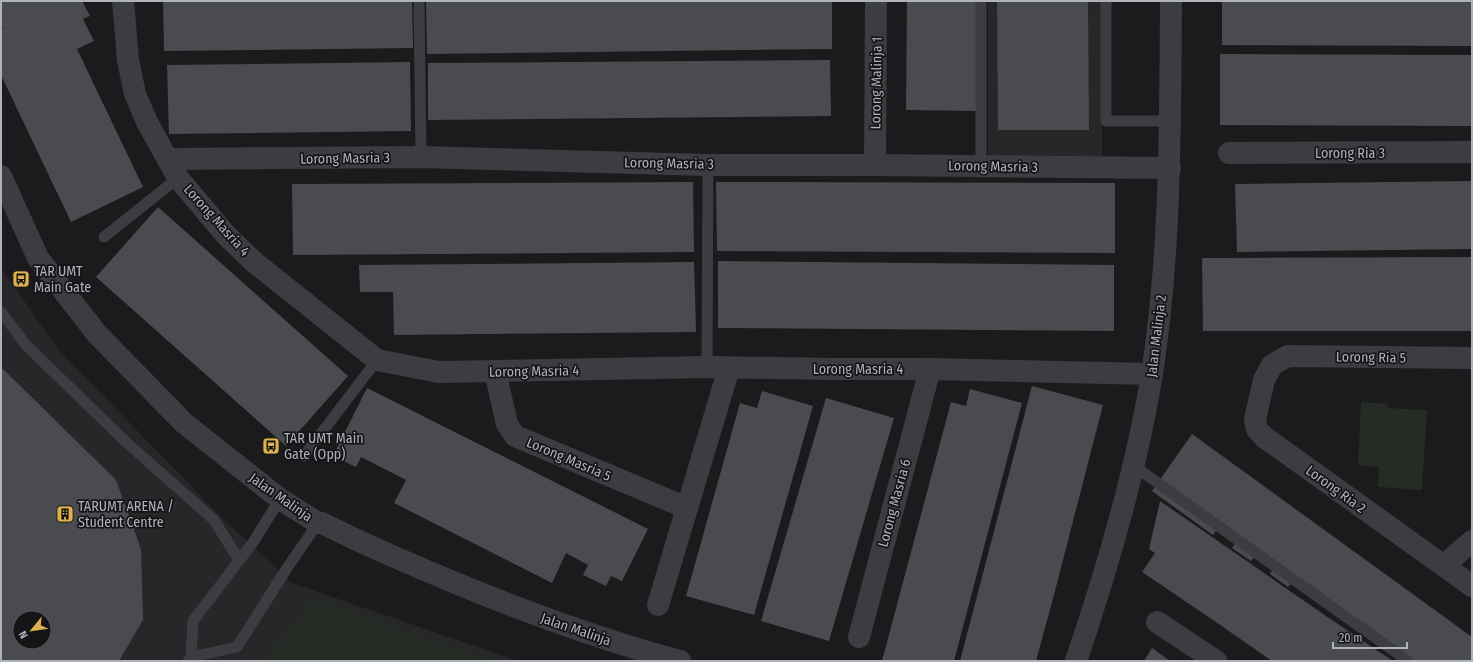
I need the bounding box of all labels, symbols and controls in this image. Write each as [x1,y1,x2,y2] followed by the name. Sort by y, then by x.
[867,36,886,130] street label: Lorong Malinja 1
[1315,145,1385,162] street label: Lorong Ria 3
[300,149,390,168] street label: Lorong Masria 3
[624,154,714,173] street label: Lorong Masria 3
[948,157,1038,176] street label: Lorong Masria 3
[180,181,253,260] street label: Lorong Masria 4
[34,263,91,296] place label: TAR UMT Main Gate
[11,269,31,289] bus stop icon: TAR UMT Main Gate
[1143,294,1170,378] street label: Jalan Malinja 2
[1336,348,1406,367] street label: Lorong Ria 5
[813,361,903,378] street label: Lorong Masria 4
[489,362,580,381] street label: Lorong Masria 4
[284,430,364,463] place label: TAR UMT Main Gate (Opp)
[524,434,614,485] street label: Lorong Masria 5
[261,436,281,456] bus stop icon: TAR UMT Main Gate (Opp)
[875,457,914,549] street label: Lorong Masria 6
[1302,462,1369,517] street label: Lorong Ria 2
[246,469,316,525] street label: Jalan Malinja
[78,498,174,531] place label: TARUMT ARENA / Student Centre
[55,504,75,524] building icon: TARUMT ARENA / Student Centre
[538,609,613,649] street label: Jalan Malinja
[12,610,52,650] north arrow
[1333,624,1407,650] scale bar
[16,629,31,641] text: N
[1339,631,1363,645] text: 20 m

